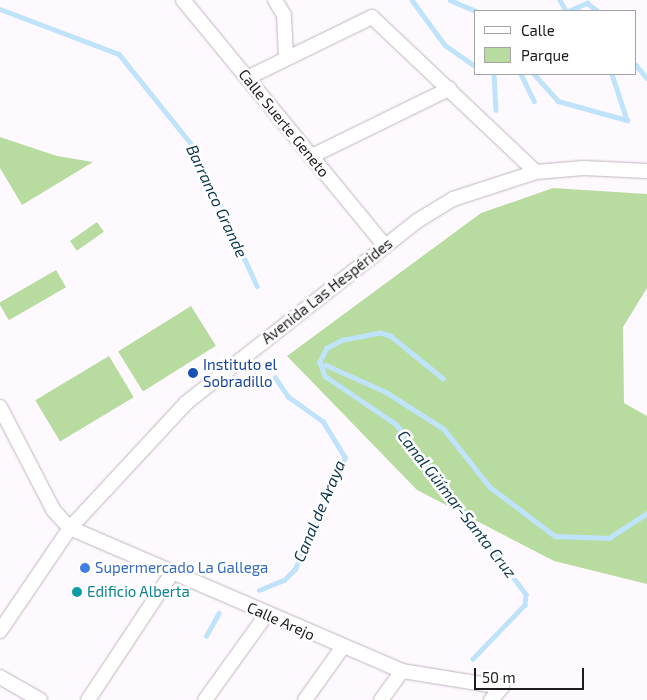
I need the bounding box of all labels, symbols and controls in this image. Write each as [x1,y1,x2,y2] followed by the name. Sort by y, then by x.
[474,10,637,75] legend
[521,21,555,39] text: Calle
[521,46,569,64] text: Parque
[235,65,333,181] street label: Calle Suerte Geneto
[182,141,252,261] water label: Barranco Grande
[258,234,396,348] street label: Avenida Las Hespérides
[203,355,277,390] place label: Instituto el Sobradillo
[187,367,199,379] marker: Instituto el Sobradillo
[393,426,521,582] water label: Canal Güímar-Santa Cruz
[289,457,349,565] water label: Canal de Araya
[95,559,268,577] place label: Supermercado La Gallega
[79,562,91,574] marker: Supermercado La Gallega
[87,583,190,601] place label: Edificio Alberta
[71,586,83,598] marker: Edificio Alberta
[244,598,318,644] street label: Calle Arejo
[477,658,587,690] scale bar
[482,668,516,686] text: 50 m

